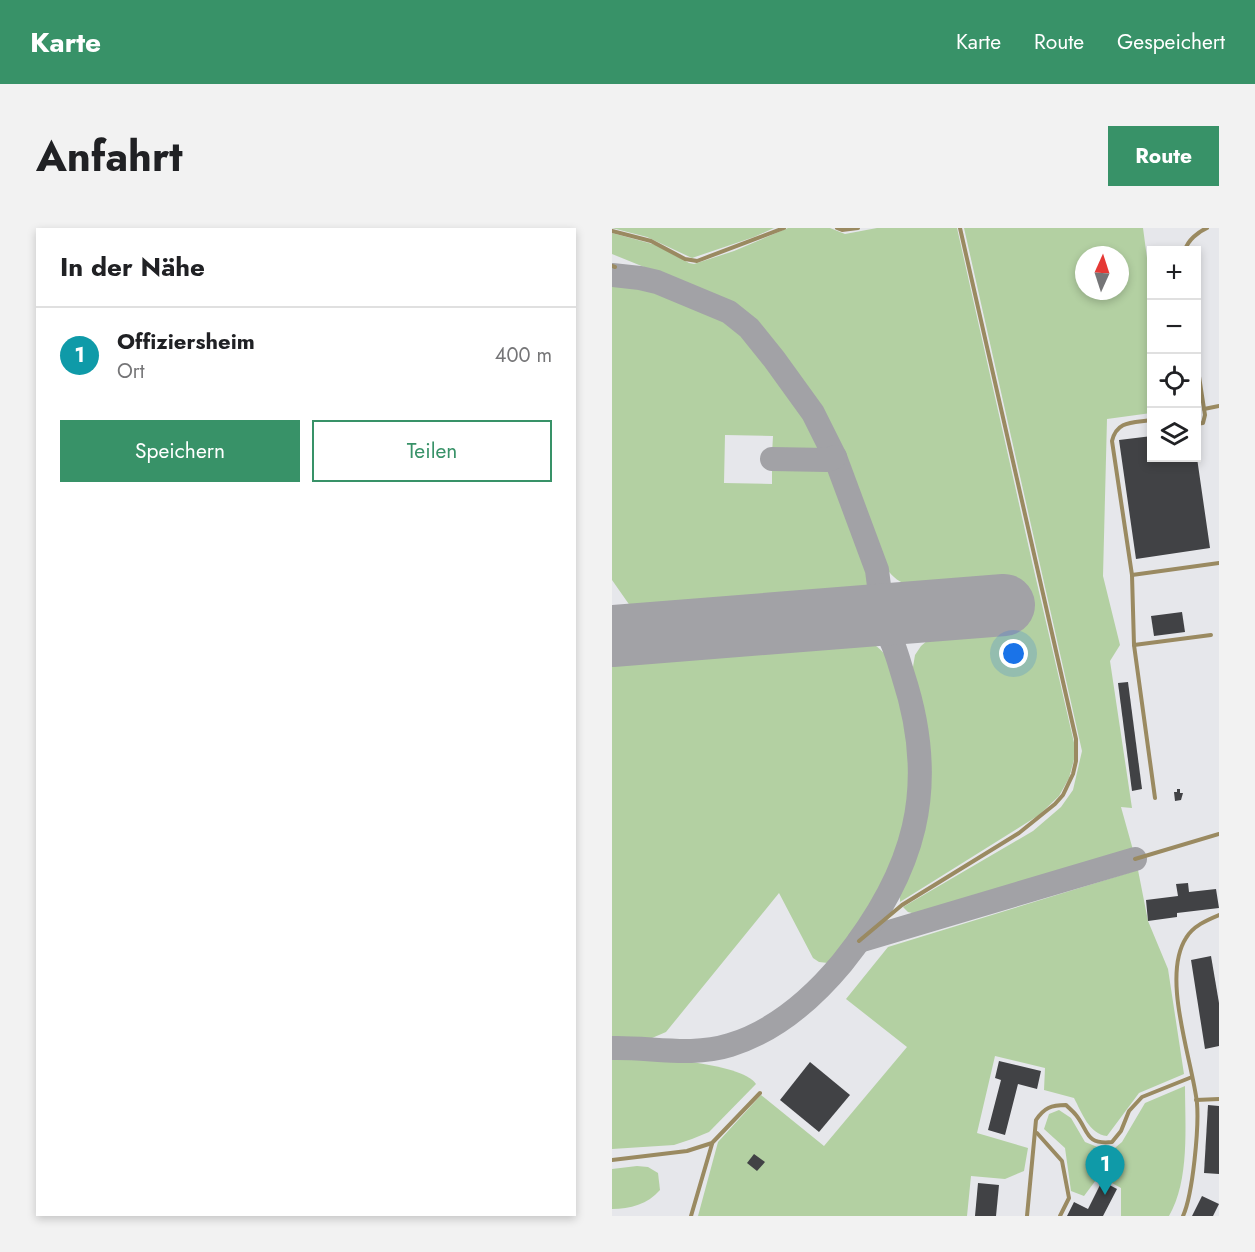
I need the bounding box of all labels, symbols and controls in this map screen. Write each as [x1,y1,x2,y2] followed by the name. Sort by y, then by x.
[30,22,101,63] text: Karte
[956,27,1001,57] text: Karte
[1034,27,1084,57] text: Route
[1117,27,1225,57] text: Gespeichert
[36,126,183,187] text: Anfahrt
[1108,126,1219,186] button: Route
[1075,246,1129,300] north arrow
[1147,246,1201,462] map controls
[1147,246,1201,300] button: +
[60,248,205,286] text: In der Nähe
[1147,300,1201,354] button: −
[117,325,255,357] text: Offiziersheim
[74,341,85,370] text: 1
[495,341,552,370] text: 400 m
[1147,354,1201,408] button: locate
[117,357,144,386] text: Ort
[1147,408,1201,462] button: layers
[60,420,300,482] button: Speichern
[312,420,552,482] button: Teilen
[999,639,1028,668] your location
[1086,1146,1124,1195] pin: 1

